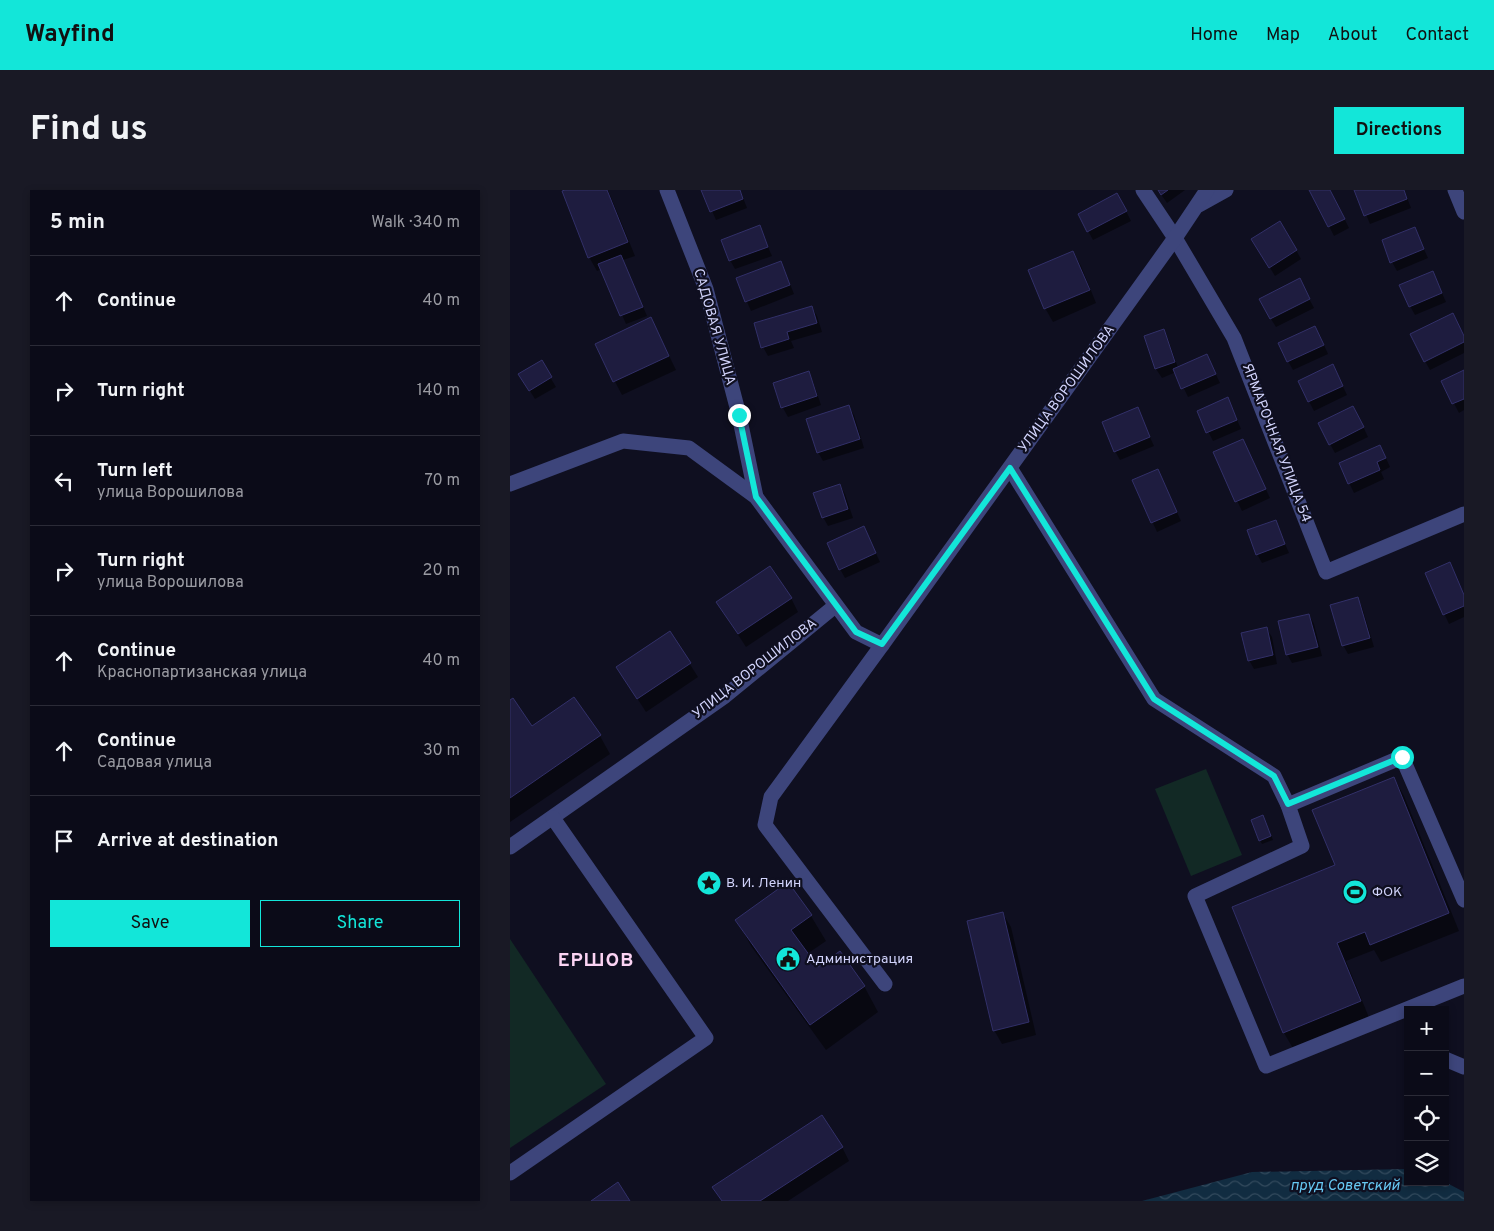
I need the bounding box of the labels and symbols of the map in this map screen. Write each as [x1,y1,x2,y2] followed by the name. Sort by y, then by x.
[689,267,739,387] street label: САДОВАЯ УЛИЦА
[1015,322,1119,456] street label: УЛИЦА ВОРОШИЛОВА
[1238,361,1314,525] street label: ЯРМАРОЧНАЯ УЛИЦА 54
[728,404,751,427] route end
[689,615,821,723] street label: УЛИЦА ВОРОШИЛОВА
[1391,746,1414,769] route start
[696,870,722,896] place icon: В. И. Ленин
[726,875,801,892] place label: В. И. Ленин
[1342,879,1368,905] sports icon: ФОК
[1372,884,1402,901] place label: ФОК
[775,946,801,972] public building icon: Администрация
[558,949,634,973] district label: ЕРШОВ
[806,951,913,968] place label: Администрация
[1290,1177,1401,1196] water label: пруд Советский

